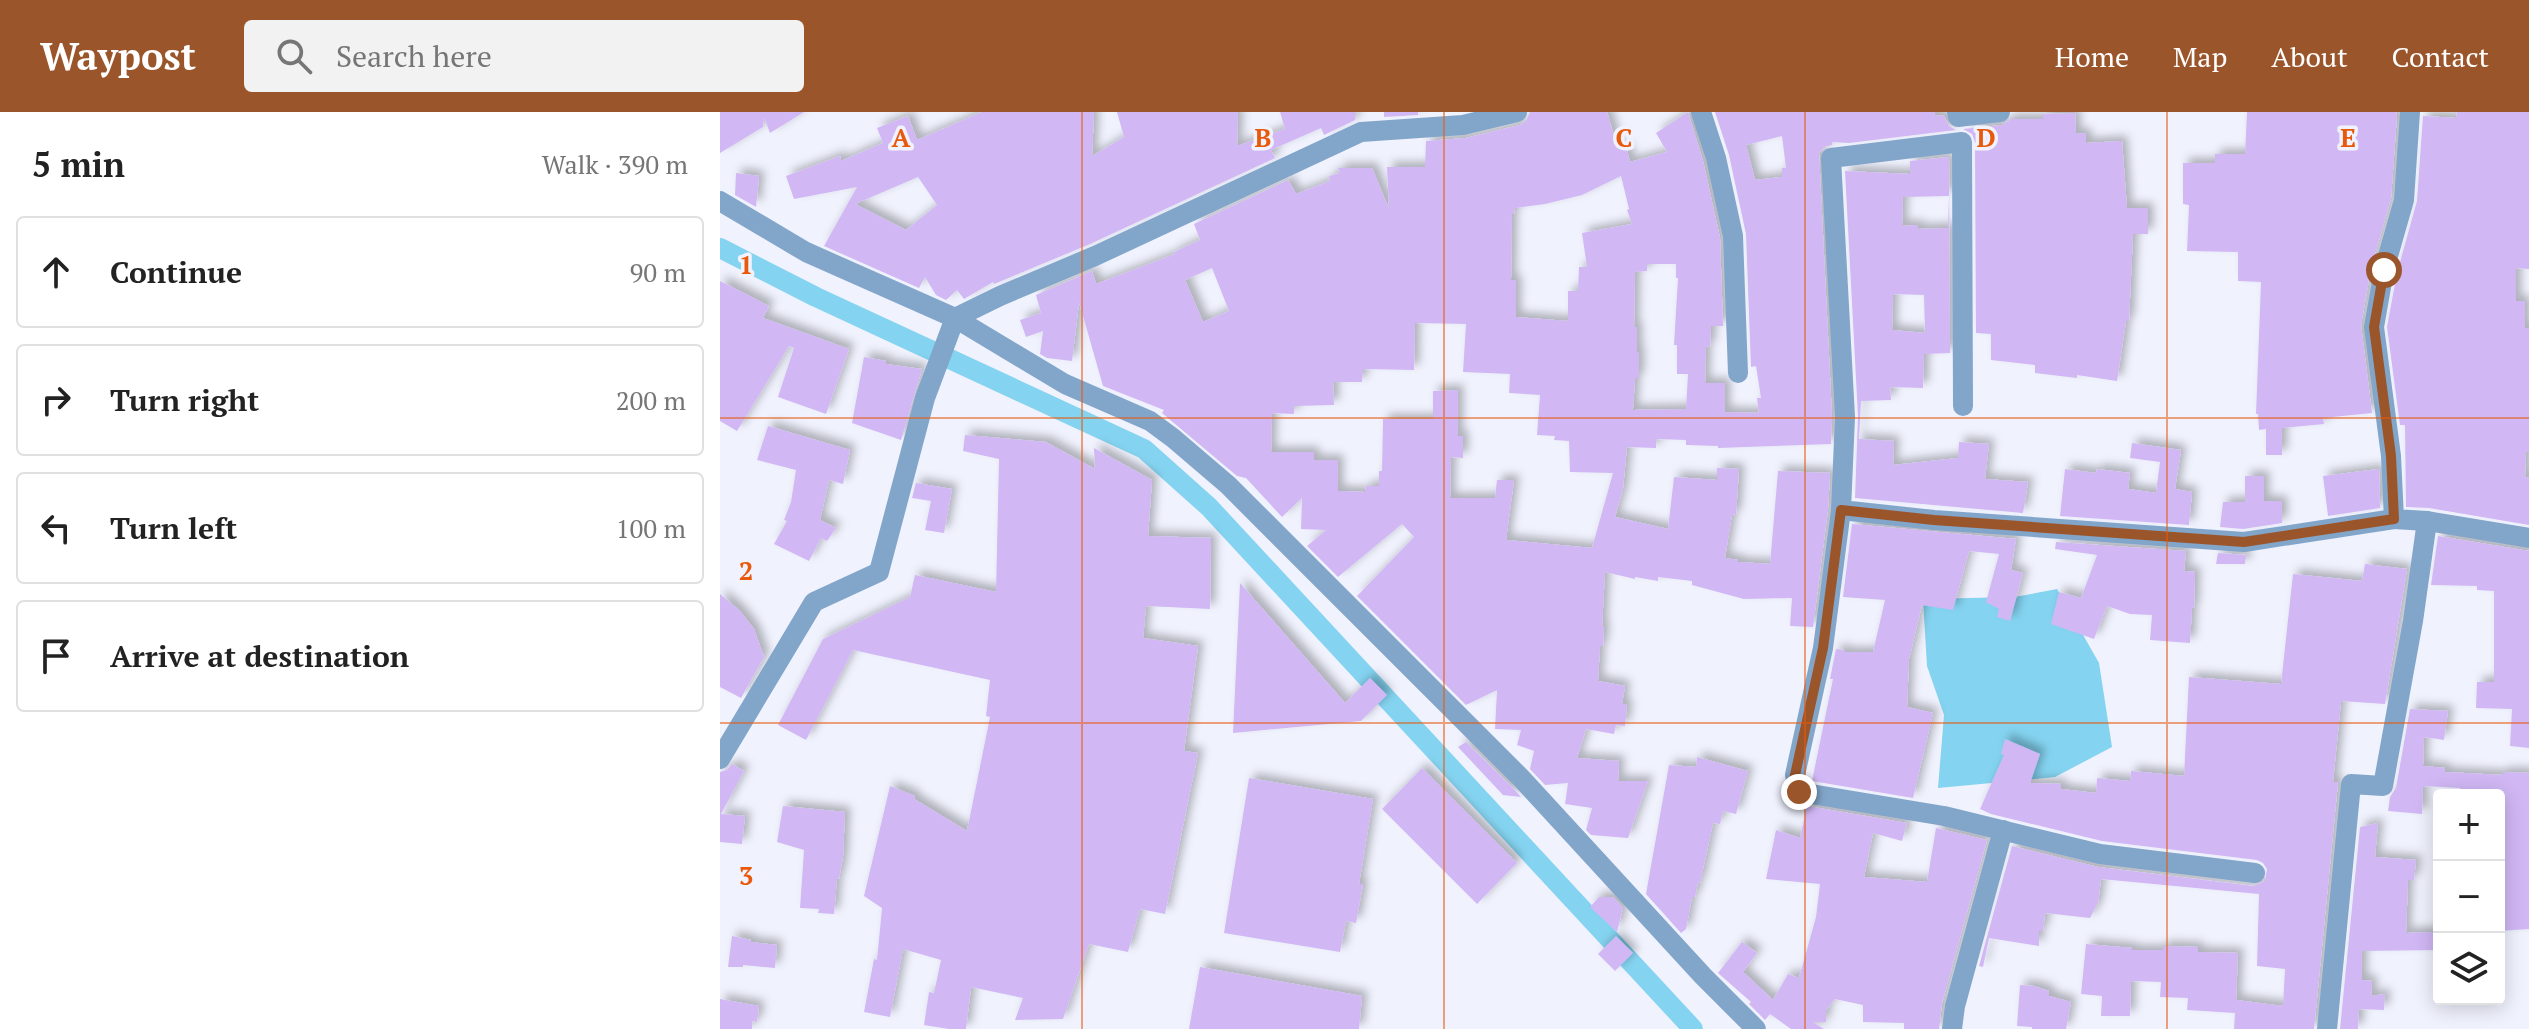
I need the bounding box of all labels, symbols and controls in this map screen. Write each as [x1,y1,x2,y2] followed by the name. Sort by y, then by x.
[244,20,804,92] search box
[40,31,196,81] text: Waypost
[272,34,316,78] icon: search
[336,36,492,76] text: Search here
[2055,38,2129,75] text: Home
[2173,38,2227,75] text: Map
[2271,38,2348,75] text: About
[2392,38,2489,75] text: Contact
[892,120,911,154] text: A
[1255,120,1271,154] text: B
[1616,120,1632,154] text: C
[1976,120,1996,154] text: D
[2340,120,2356,154] text: E
[32,142,125,187] text: 5 min
[542,147,688,181] text: Walk · 390 m
[739,247,753,281] text: 1
[34,250,78,294] icon: ahead
[110,252,242,292] text: Continue
[2366,252,2402,288] route start
[630,255,686,289] text: 90 m
[34,378,78,422] icon: right
[110,380,259,420] text: Turn right
[616,383,686,417] text: 200 m
[34,506,78,550] icon: left
[110,508,237,548] text: Turn left
[616,511,686,545] text: 100 m
[739,553,753,587] text: 2
[34,634,78,678] icon: arrive
[110,636,409,676] text: Arrive at destination
[1781,774,1817,810] route end
[2433,789,2505,1005] map controls
[2433,789,2505,861] button: +
[739,858,753,892] text: 3
[2433,861,2505,933] button: −
[2433,933,2505,1005] button: layers

